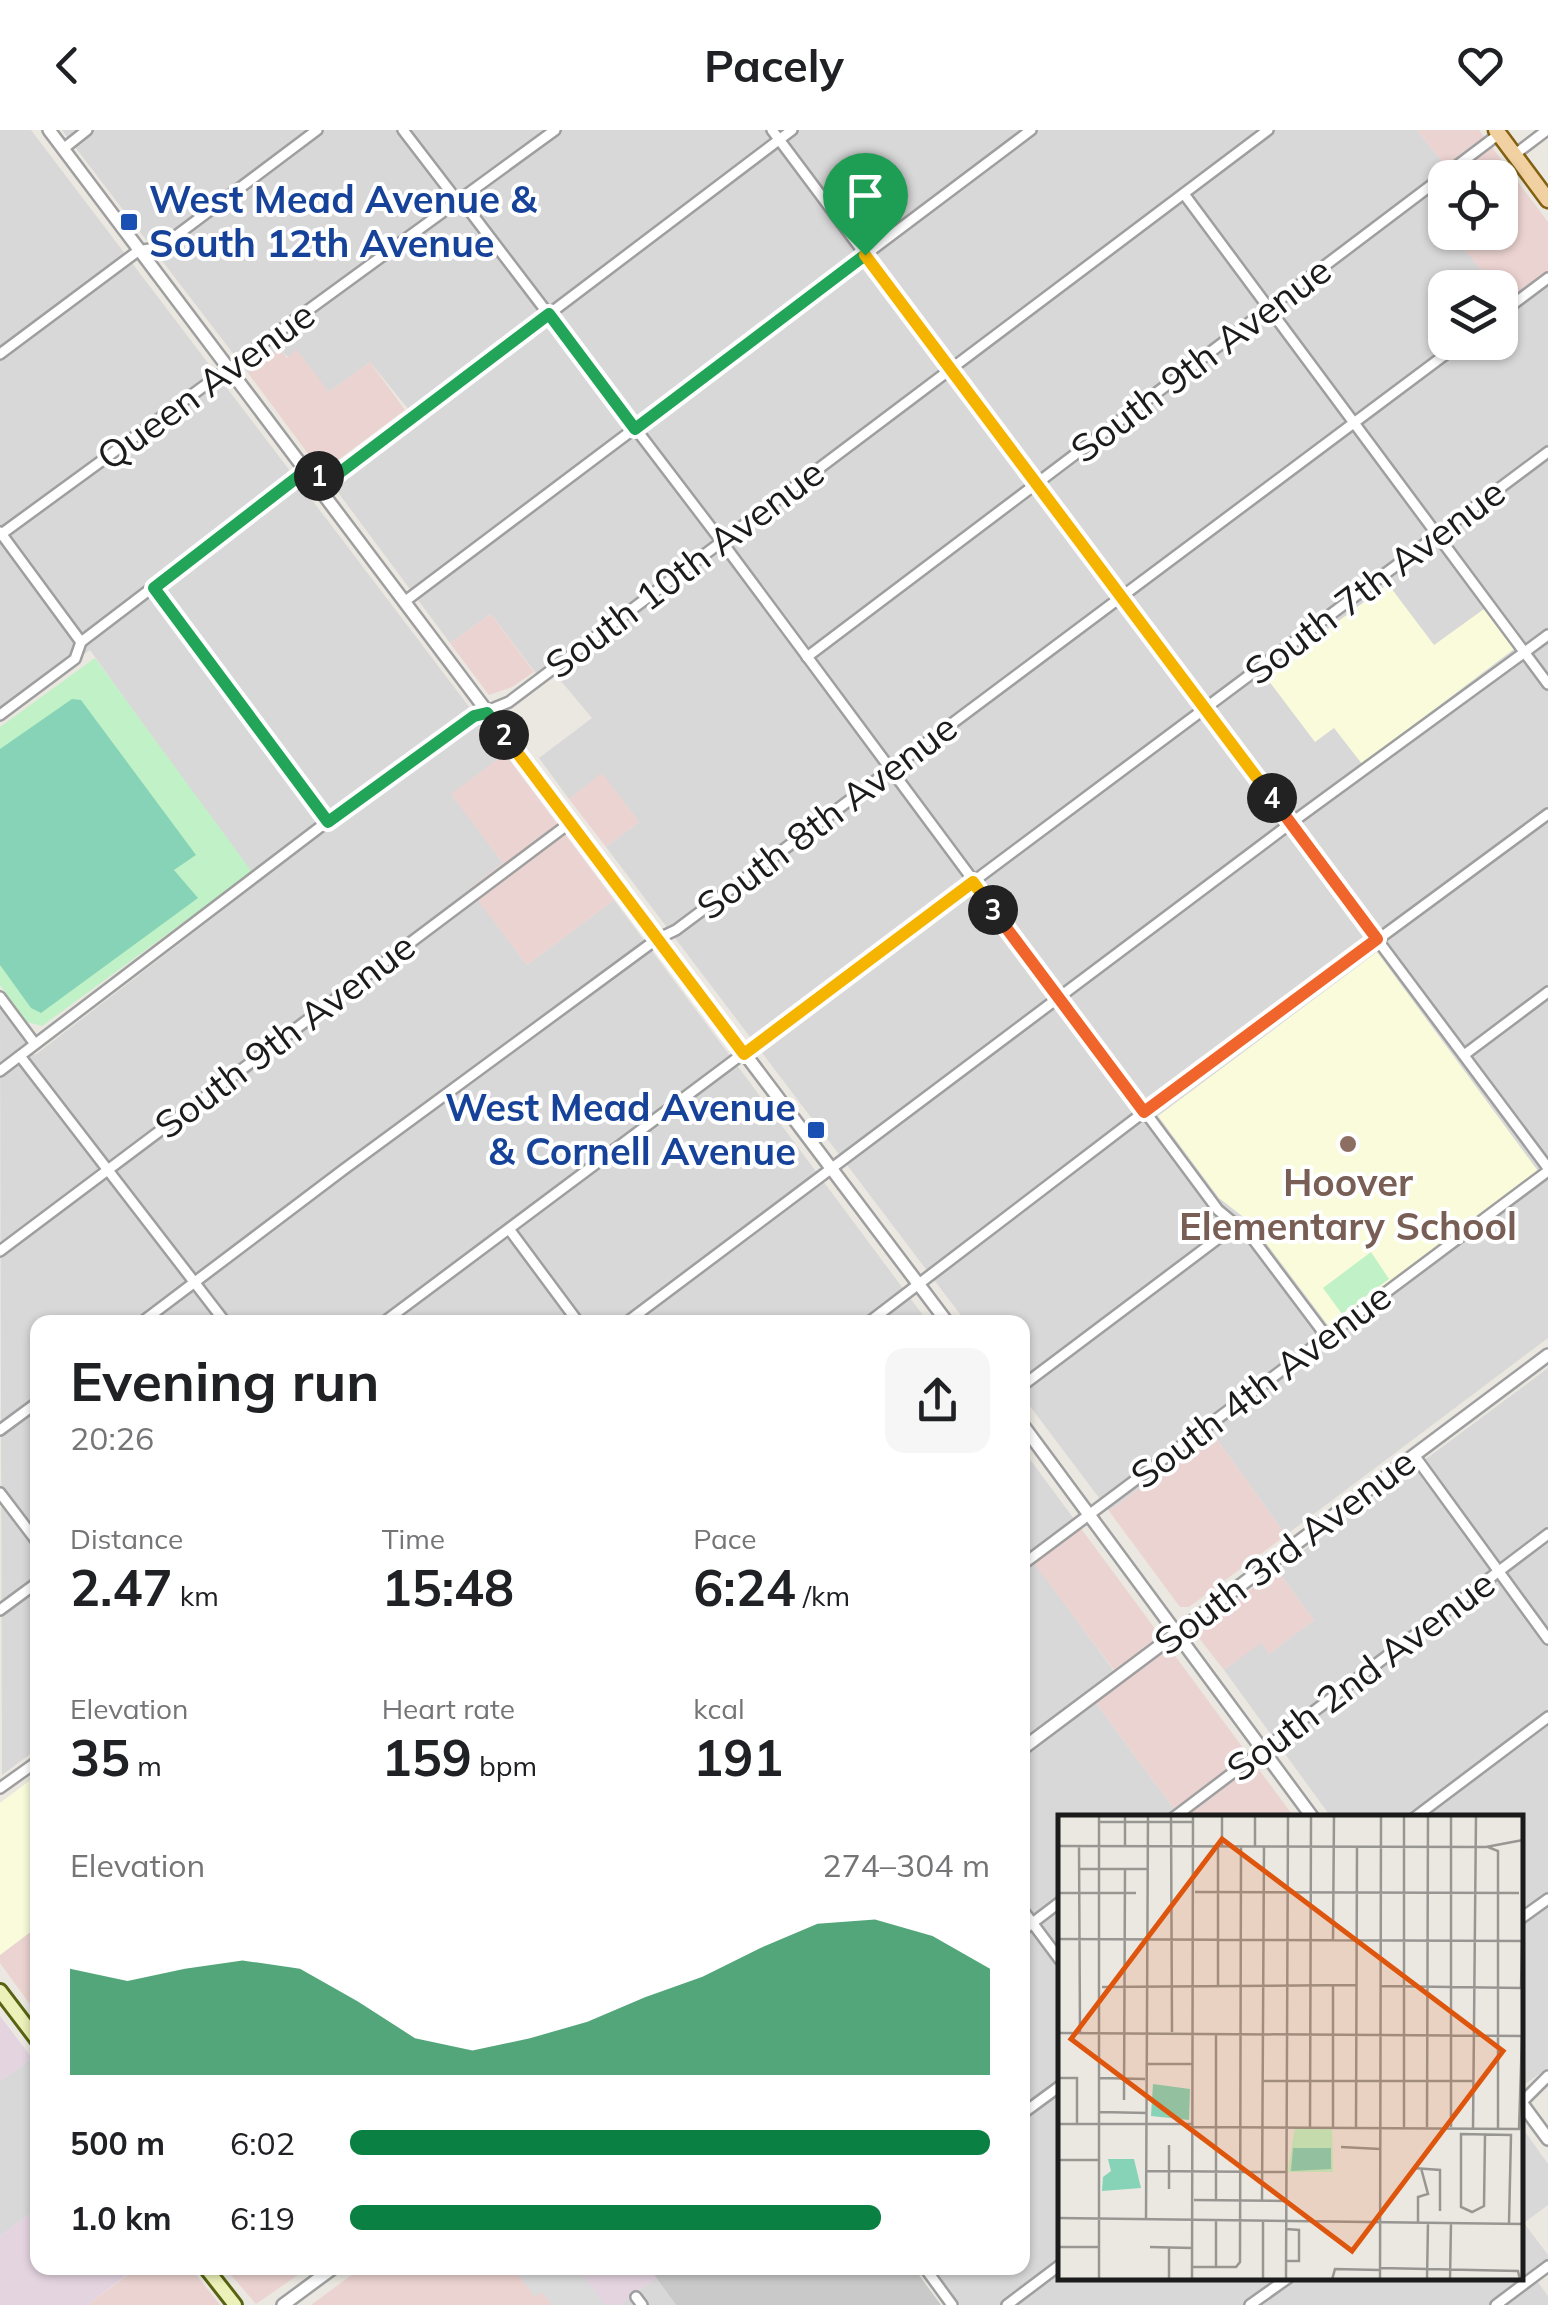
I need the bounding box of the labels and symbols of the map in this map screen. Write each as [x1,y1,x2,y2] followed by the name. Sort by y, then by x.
[823,153,908,256] pin
[149,175,537,267] place label: West Mead Avenue & South 12th Avenue
[118,211,140,233] marker: West Mead Avenue & South 12th Avenue
[1061,246,1340,473] street label: South 9th Avenue
[87,290,324,480] street label: Queen Avenue
[536,448,833,689] street label: South 10th Avenue
[294,451,344,501] pin: 1
[1235,468,1514,695] street label: South 7th Avenue
[687,703,966,930] street label: South 8th Avenue
[479,710,529,760] pin: 2
[1247,773,1297,823] pin: 4
[968,885,1018,935] pin: 3
[145,922,424,1149] street label: South 9th Avenue
[445,1083,796,1175] place label: West Mead Avenue & Cornell Avenue
[805,1119,827,1141] marker: West Mead Avenue & Cornell Avenue
[1337,1133,1359,1155] marker: Hoover Elementary School
[1179,1158,1517,1250] place label: Hoover Elementary School
[1121,1272,1400,1499] street label: South 4th Avenue
[1144,1437,1424,1665] street label: South 3rd Avenue
[1217,1559,1504,1792] street label: South 2nd Avenue
[1058,1815,1523,2280] inset map

